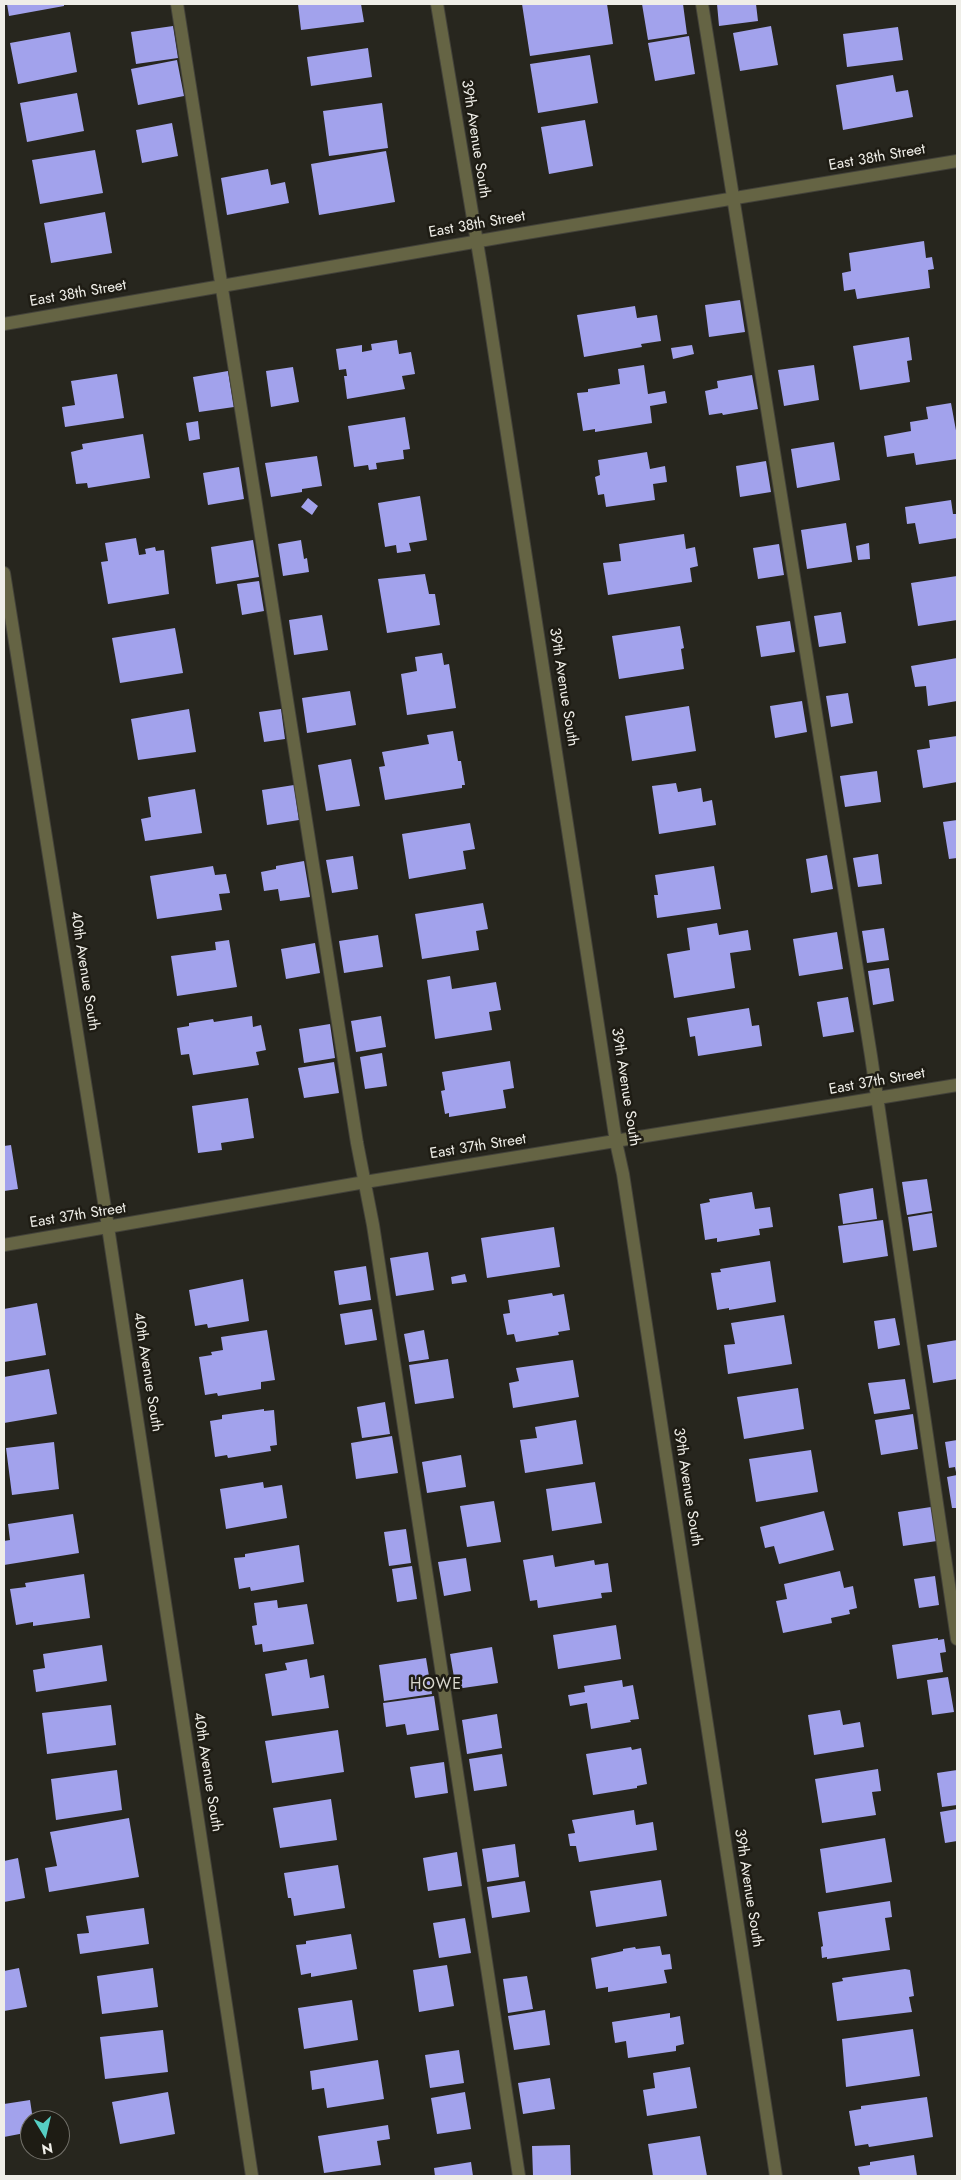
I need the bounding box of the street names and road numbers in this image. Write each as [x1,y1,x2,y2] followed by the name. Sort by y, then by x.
[457,78,493,200] street label: 39th Avenue South
[827,141,927,175] street label: East 38th Street
[427,208,527,242] street label: East 38th Street
[28,277,128,311] street label: East 38th Street
[545,626,581,748] street label: 39th Avenue South
[66,910,102,1032] street label: 40th Avenue South
[607,1026,643,1148] street label: 39th Avenue South
[828,1065,926,1099] street label: East 37th Street
[429,1131,527,1163] street label: East 37th Street
[29,1200,127,1232] street label: East 37th Street
[129,1311,165,1433] street label: 40th Avenue South
[669,1426,705,1548] street label: 39th Avenue South
[189,1711,225,1833] street label: 40th Avenue South
[730,1827,766,1949] street label: 39th Avenue South

